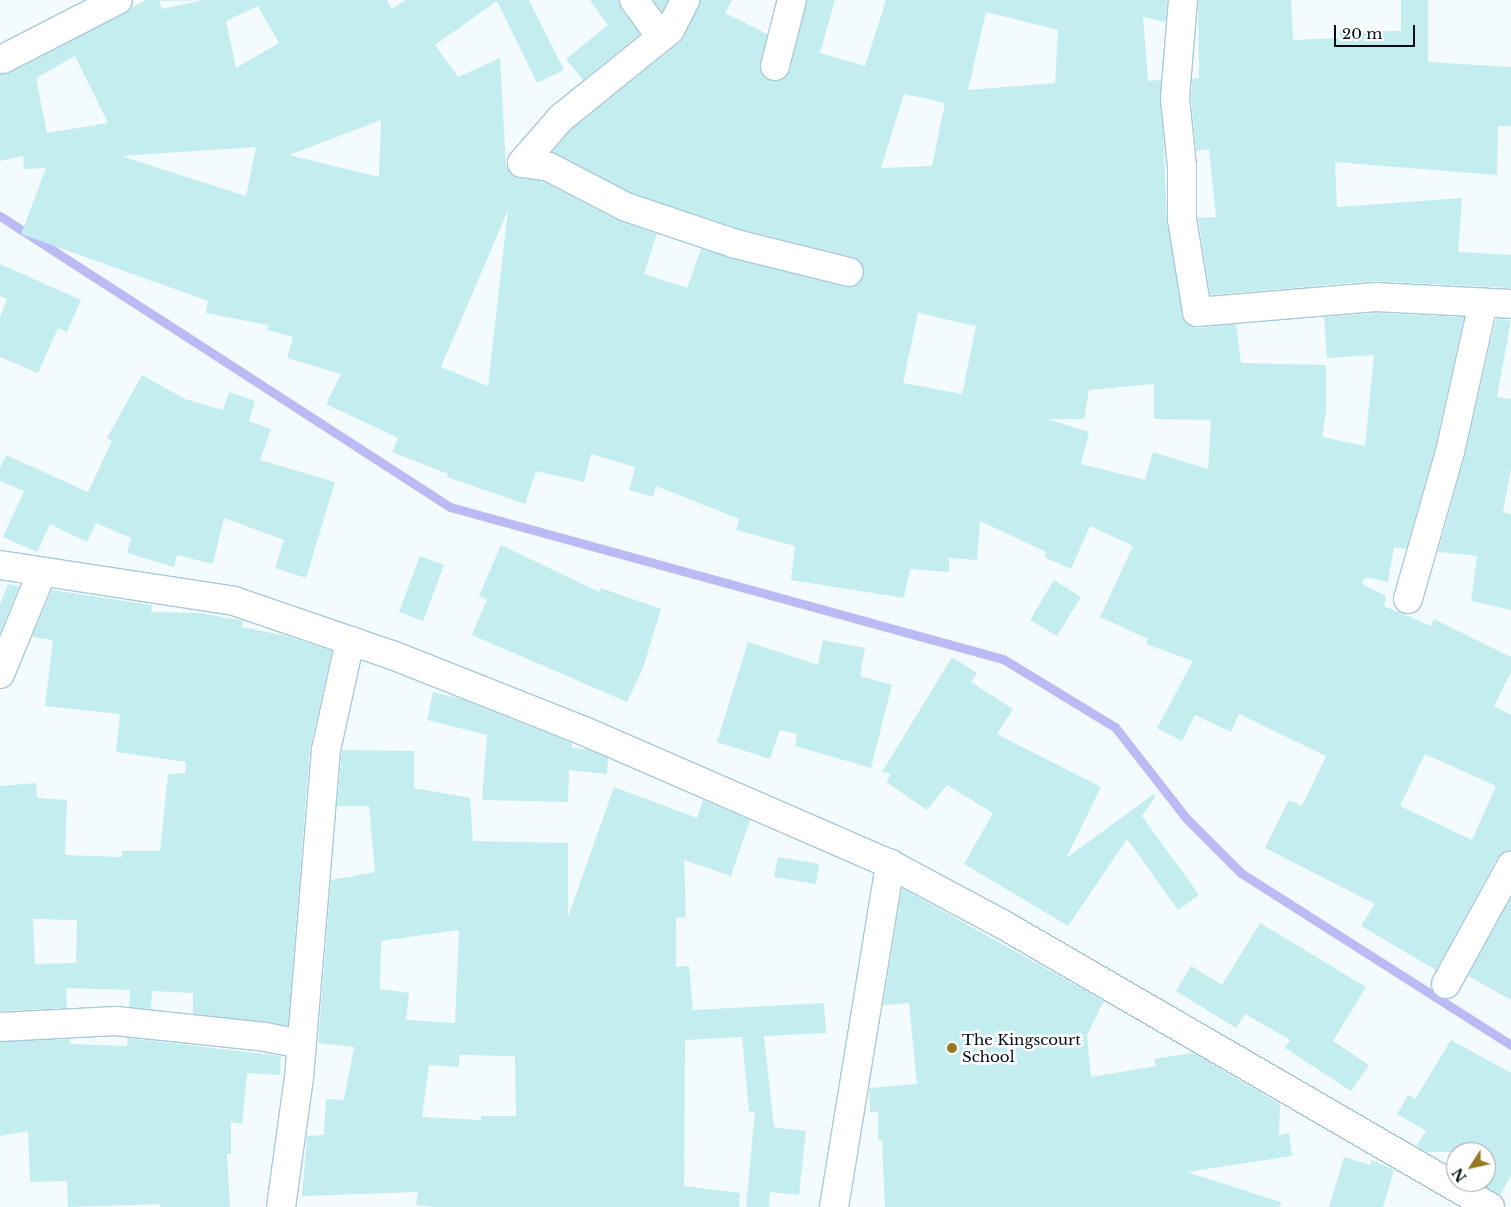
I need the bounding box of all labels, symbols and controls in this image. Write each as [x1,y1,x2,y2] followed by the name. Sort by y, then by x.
[1336,15,1417,47] scale bar
[1342,24,1382,43] text: 20 m
[962,1030,1081,1065] place label: The Kingscourt School
[946,1042,958,1054] marker: The Kingscourt School
[1446,1142,1496,1192] north arrow
[1448,1164,1471,1186] text: N

